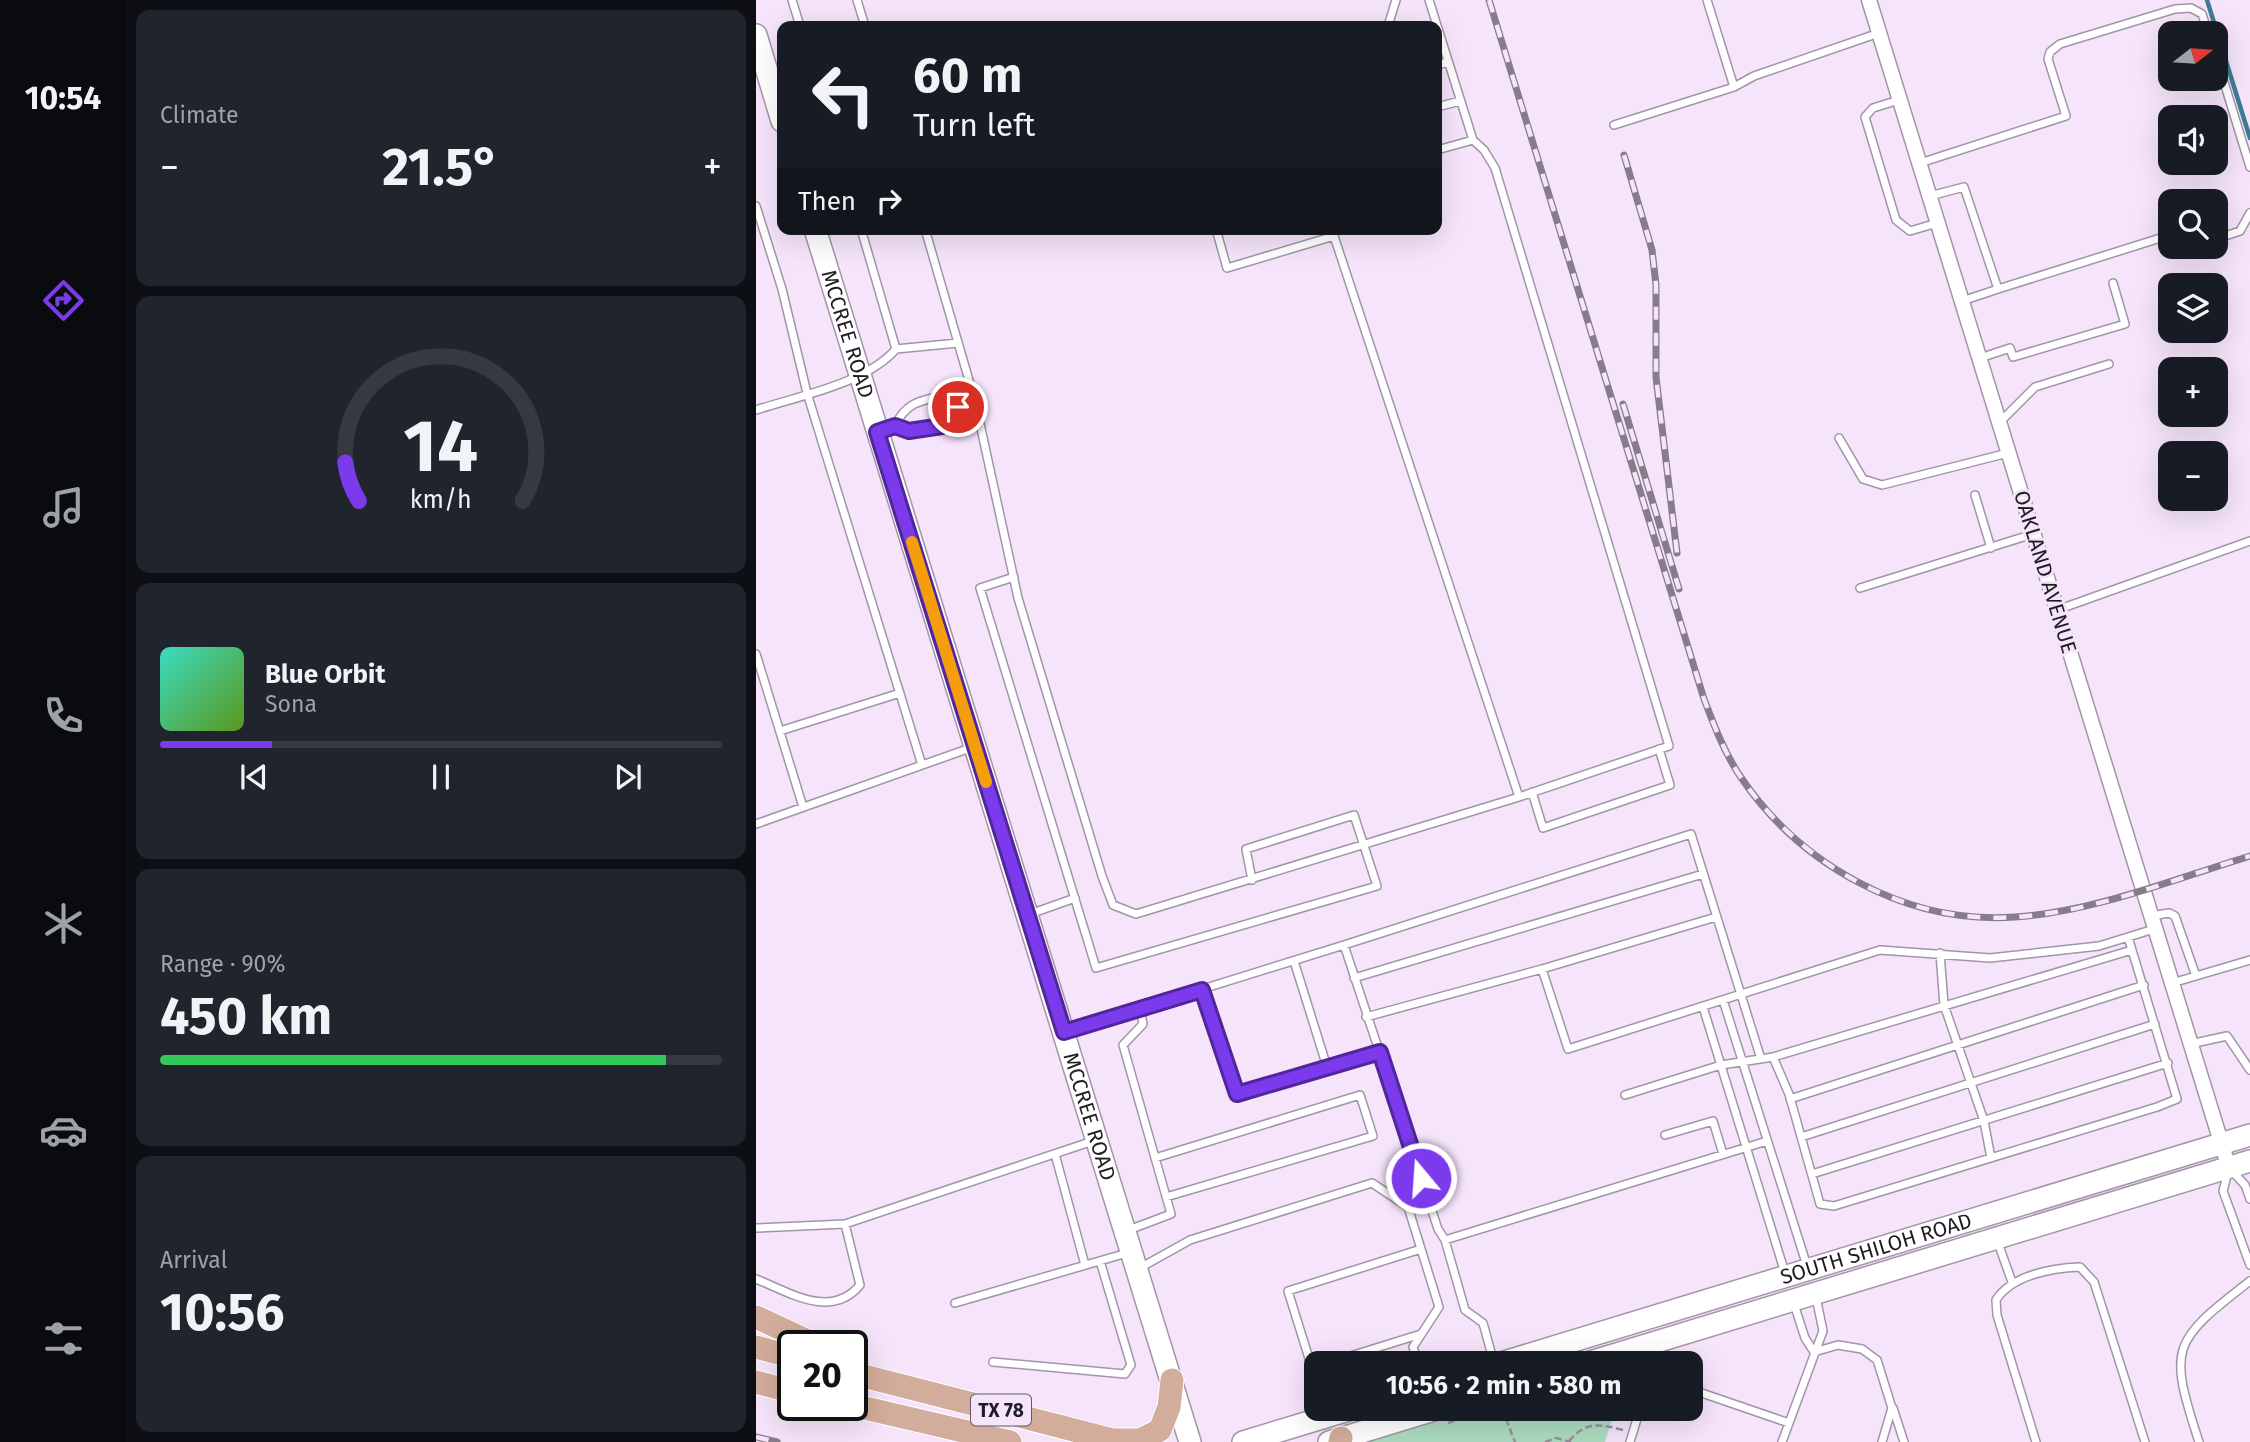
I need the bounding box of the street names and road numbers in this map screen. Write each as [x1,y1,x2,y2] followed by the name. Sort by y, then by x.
[816,267,879,401] street label: MCCREE ROAD
[2008,487,2082,657] street label: OAKLAND AVENUE
[1057,1049,1121,1184] street label: MCCREE ROAD
[1777,1207,1975,1290] street label: SOUTH SHILOH ROAD
[971,1394,1031,1426] road number: TX 78

